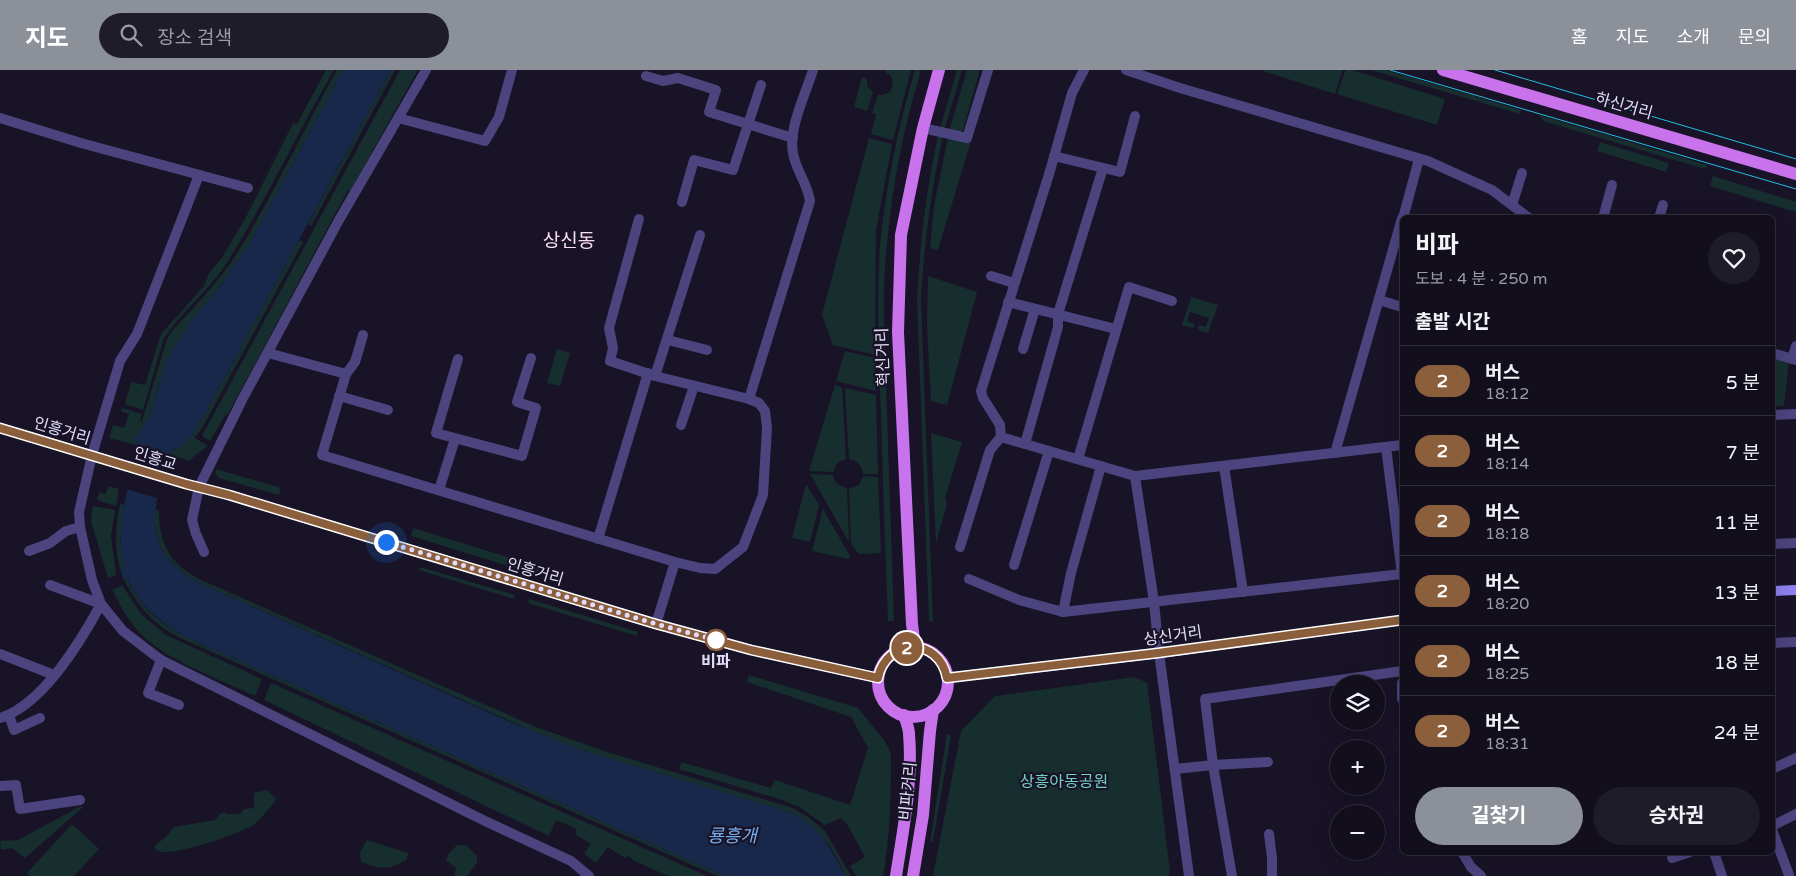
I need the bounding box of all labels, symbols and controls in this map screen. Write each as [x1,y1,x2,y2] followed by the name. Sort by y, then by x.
[99,13,449,58] search box
[117,21,145,49] icon: search
[25,24,69,53] text: 지도
[1571,26,1588,48] text: 홈
[1616,26,1649,48] text: 지도
[1677,26,1710,48] text: 소개
[1738,26,1771,48] text: 문의
[157,27,232,49] text: 장소 검색
[1593,88,1655,124] street label: 하신거리
[543,230,595,252] district label: 상신동
[1415,231,1459,260] text: 비파
[1708,232,1760,284] button: heart
[1415,269,1547,289] text: 도보 · 4 분 · 250 m
[1415,311,1490,333] text: 출발 시간
[872,327,894,387] street label: 혁신거리
[1485,362,1520,384] text: 버스
[1437,370,1448,392] text: 2
[1726,372,1760,394] text: 5 분
[1485,384,1529,404] text: 18:12
[31,413,93,449] street label: 인흥거리
[1485,432,1520,454] text: 버스
[1437,440,1448,462] text: 2
[1726,442,1760,464] text: 7 분
[131,443,179,475] street label: 인흥교
[1485,454,1529,474] text: 18:14
[1485,502,1520,524] text: 버스
[1437,510,1448,532] text: 2
[1714,512,1760,534] text: 11 분
[1485,524,1529,544] text: 18:18
[374,530,399,555] your location
[504,554,566,590] street label: 인흥거리
[1485,572,1520,594] text: 버스
[1437,580,1448,602] text: 2
[1714,582,1760,604] text: 13 분
[1485,594,1529,614] text: 18:20
[1142,622,1204,650] street label: 상신거리
[705,629,727,651] marker: 비파
[891,632,923,664] line badge: 2
[901,637,913,659] text: 2
[1485,642,1520,664] text: 버스
[1437,650,1448,672] text: 2
[701,652,731,672] place label: 비파
[1714,652,1760,674] text: 18 분
[1485,664,1529,684] text: 18:25
[1330,675,1385,860] map controls
[1330,675,1385,730] button: layers
[1485,712,1520,734] text: 버스
[1437,720,1448,742] text: 2
[1714,722,1760,744] text: 24 분
[1485,734,1529,754] text: 18:31
[1330,740,1385,795] button: +
[895,761,921,821] street label: 비파거리
[1020,772,1108,792] park label: 상흥아동공원
[1415,787,1583,845] button: 길찾기
[1593,787,1760,845] button: 승차권
[1330,805,1385,860] button: −
[707,825,759,847] water label: 룡흥개

